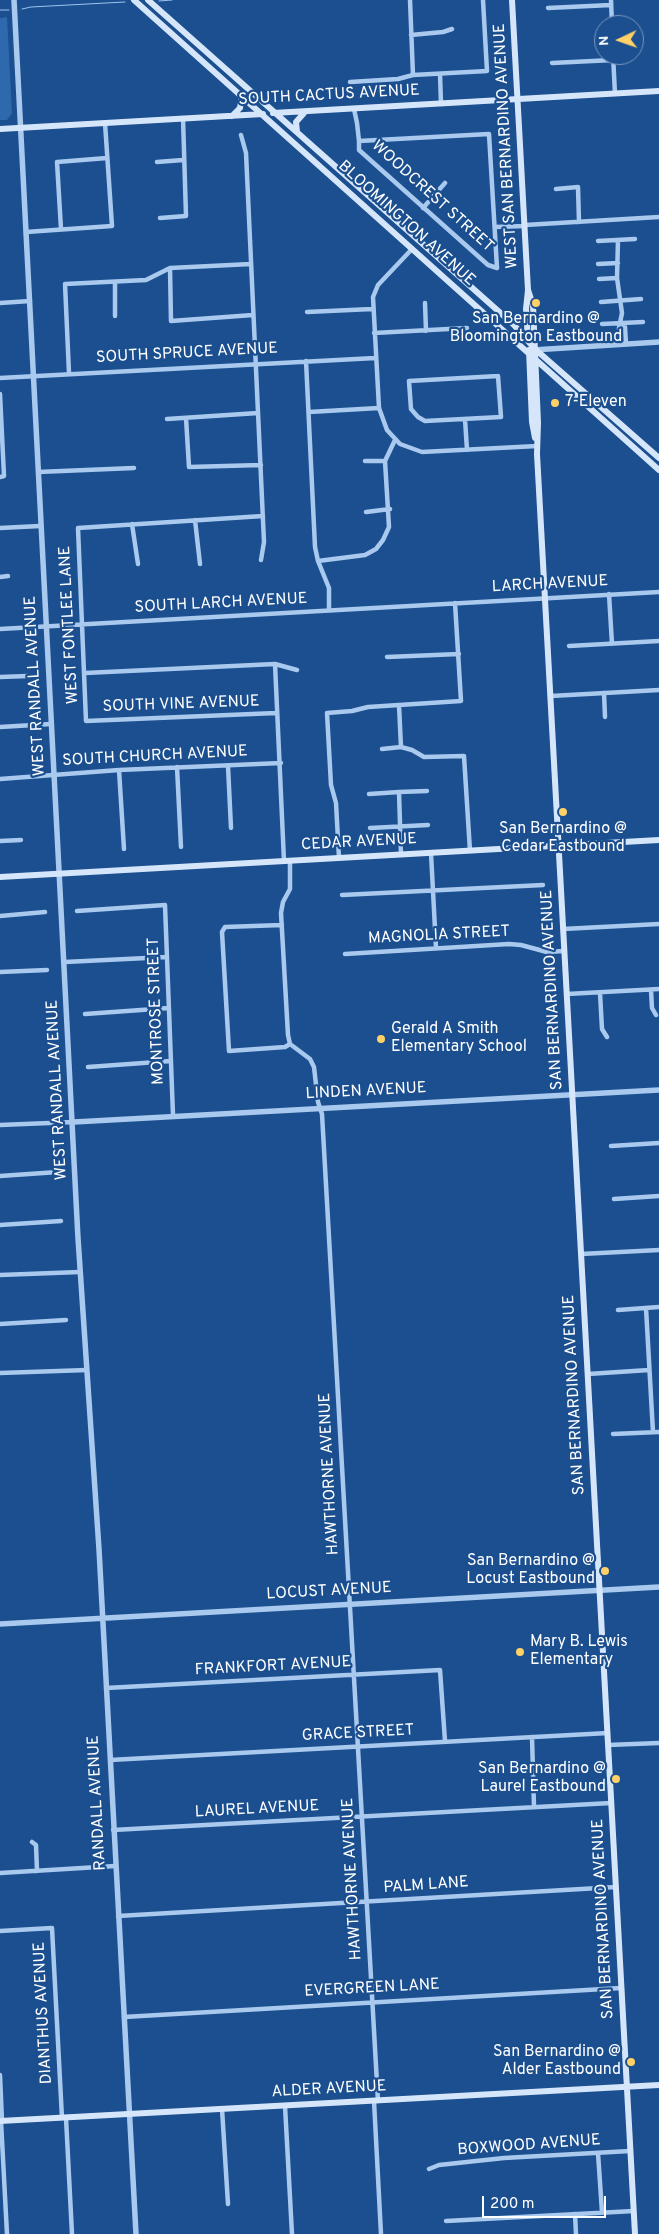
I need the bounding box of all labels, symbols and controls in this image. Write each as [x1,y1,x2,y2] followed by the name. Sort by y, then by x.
[594,15,644,65] north arrow
[491,23,523,269] street label: WEST SAN BERNARDINO AVENUE
[596,35,613,46] text: N
[238,82,420,110] street label: SOUTH CACTUS AVENUE
[367,137,497,257] street label: WOODCREST STREET
[333,157,479,291] street label: BLOOMINGTON AVENUE
[530,297,542,309] marker: San Bernardino @ Bloomington Eastbound
[450,310,622,348] place label: San Bernardino @ Bloomington Eastbound
[96,340,278,368] street label: SOUTH SPRUCE AVENUE
[565,393,627,413] place label: 7-Eleven
[549,397,561,409] marker: 7-Eleven
[56,545,84,705] street label: WEST FONTLEE LANE
[491,572,609,598] street label: LARCH AVENUE
[134,590,308,618] street label: SOUTH LARCH AVENUE
[22,595,50,777] street label: WEST RANDALL AVENUE
[102,693,260,717] street label: SOUTH VINE AVENUE
[62,743,248,771] street label: SOUTH CHURCH AVENUE
[557,806,569,818] marker: San Bernardino @ Cedar Eastbound
[499,820,627,858] place label: San Bernardino @ Cedar Eastbound
[301,830,417,856] street label: CEDAR AVENUE
[538,889,568,1091] street label: SAN BERNARDINO AVENUE
[368,923,510,949] street label: MAGNOLIA STREET
[145,937,169,1085] street label: MONTROSE STREET
[44,999,72,1181] street label: WEST RANDALL AVENUE
[391,1020,527,1058] place label: Gerald A Smith Elementary School
[375,1033,387,1045] marker: Gerald A Smith Elementary School
[305,1079,427,1105] street label: LINDEN AVENUE
[560,1294,590,1496] street label: SAN BERNARDINO AVENUE
[316,1392,344,1556] street label: HAWTHORNE AVENUE
[466,1552,595,1590] place label: San Bernardino @ Locust Eastbound
[599,1565,611,1577] marker: San Bernardino @ Locust Eastbound
[266,1579,392,1605] street label: LOCUST AVENUE
[530,1633,628,1671] place label: Mary B. Lewis Elementary
[514,1646,526,1658] marker: Mary B. Lewis Elementary
[194,1653,352,1681] street label: FRANKFORT AVENUE
[301,1721,415,1747] street label: GRACE STREET
[85,1735,111,1871] street label: RANDALL AVENUE
[478,1760,606,1798] place label: San Bernardino @ Laurel Eastbound
[610,1773,622,1785] marker: San Bernardino @ Laurel Eastbound
[194,1797,320,1823] street label: LAUREL AVENUE
[339,1797,367,1961] street label: HAWTHORNE AVENUE
[589,1818,619,2020] street label: SAN BERNARDINO AVENUE
[383,1873,469,1899] street label: PALM LANE
[31,1941,57,2085] street label: DIANTHUS AVENUE
[304,1976,440,2002] street label: EVERGREEN LANE
[493,2043,621,2081] place label: San Bernardino @ Alder Eastbound
[625,2056,637,2068] marker: San Bernardino @ Alder Eastbound
[271,2077,387,2103] street label: ALDER AVENUE
[457,2131,601,2161] street label: BOXWOOD AVENUE
[484,2186,608,2218] scale bar
[490,2195,535,2214] text: 200 m

